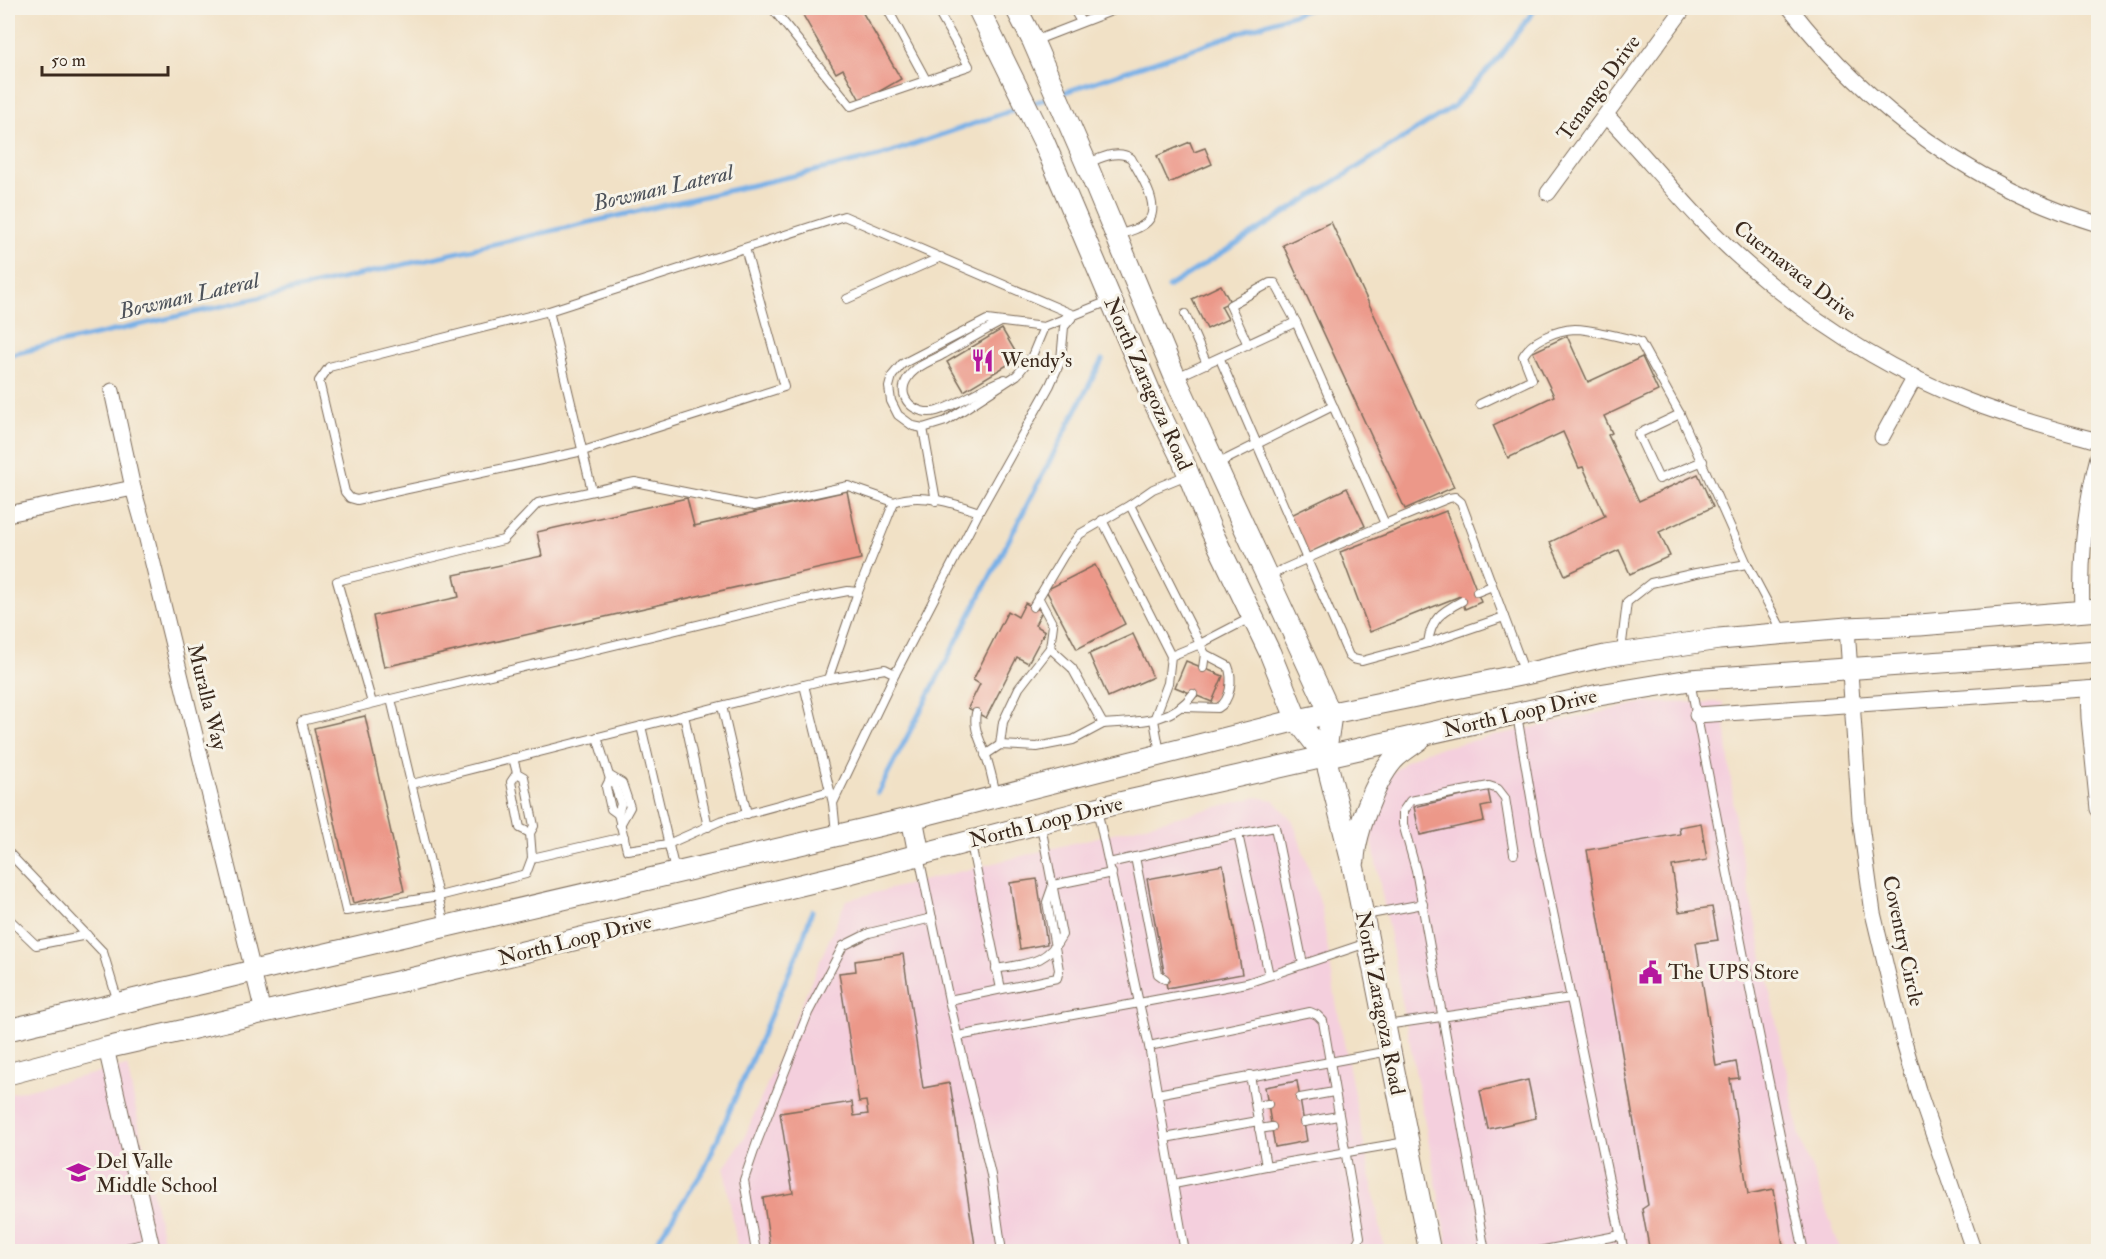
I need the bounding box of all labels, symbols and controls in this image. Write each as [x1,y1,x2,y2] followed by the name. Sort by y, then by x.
[1551,29,1647,146] street label: Tenango Drive
[42,39,168,77] scale bar
[51,49,86,72] text: 50 m
[589,158,737,218] water label: Bowman Lateral
[1728,214,1862,328] street label: Cuernavaca Drive
[115,266,263,326] water label: Bowman Lateral
[1098,293,1199,475] street label: North Zaragoza Road
[970,347,996,373] restaurant icon: Wendy's
[1000,347,1072,374] place label: Wendy's
[181,641,233,754] street label: Muralla Way
[1440,682,1600,744] street label: North Loop Drive
[966,790,1126,854] street label: North Loop Drive
[1876,873,1930,1009] street label: Coventry Circle
[495,908,655,972] street label: North Loop Drive
[1349,909,1411,1098] street label: North Zaragoza Road
[1637,959,1663,985] public building icon: The UPS Store
[1668,959,1799,986] place label: The UPS Store
[96,1148,218,1199] place label: Del Valle Middle School
[65,1160,91,1186] school or university icon: Del Valle Middle School

